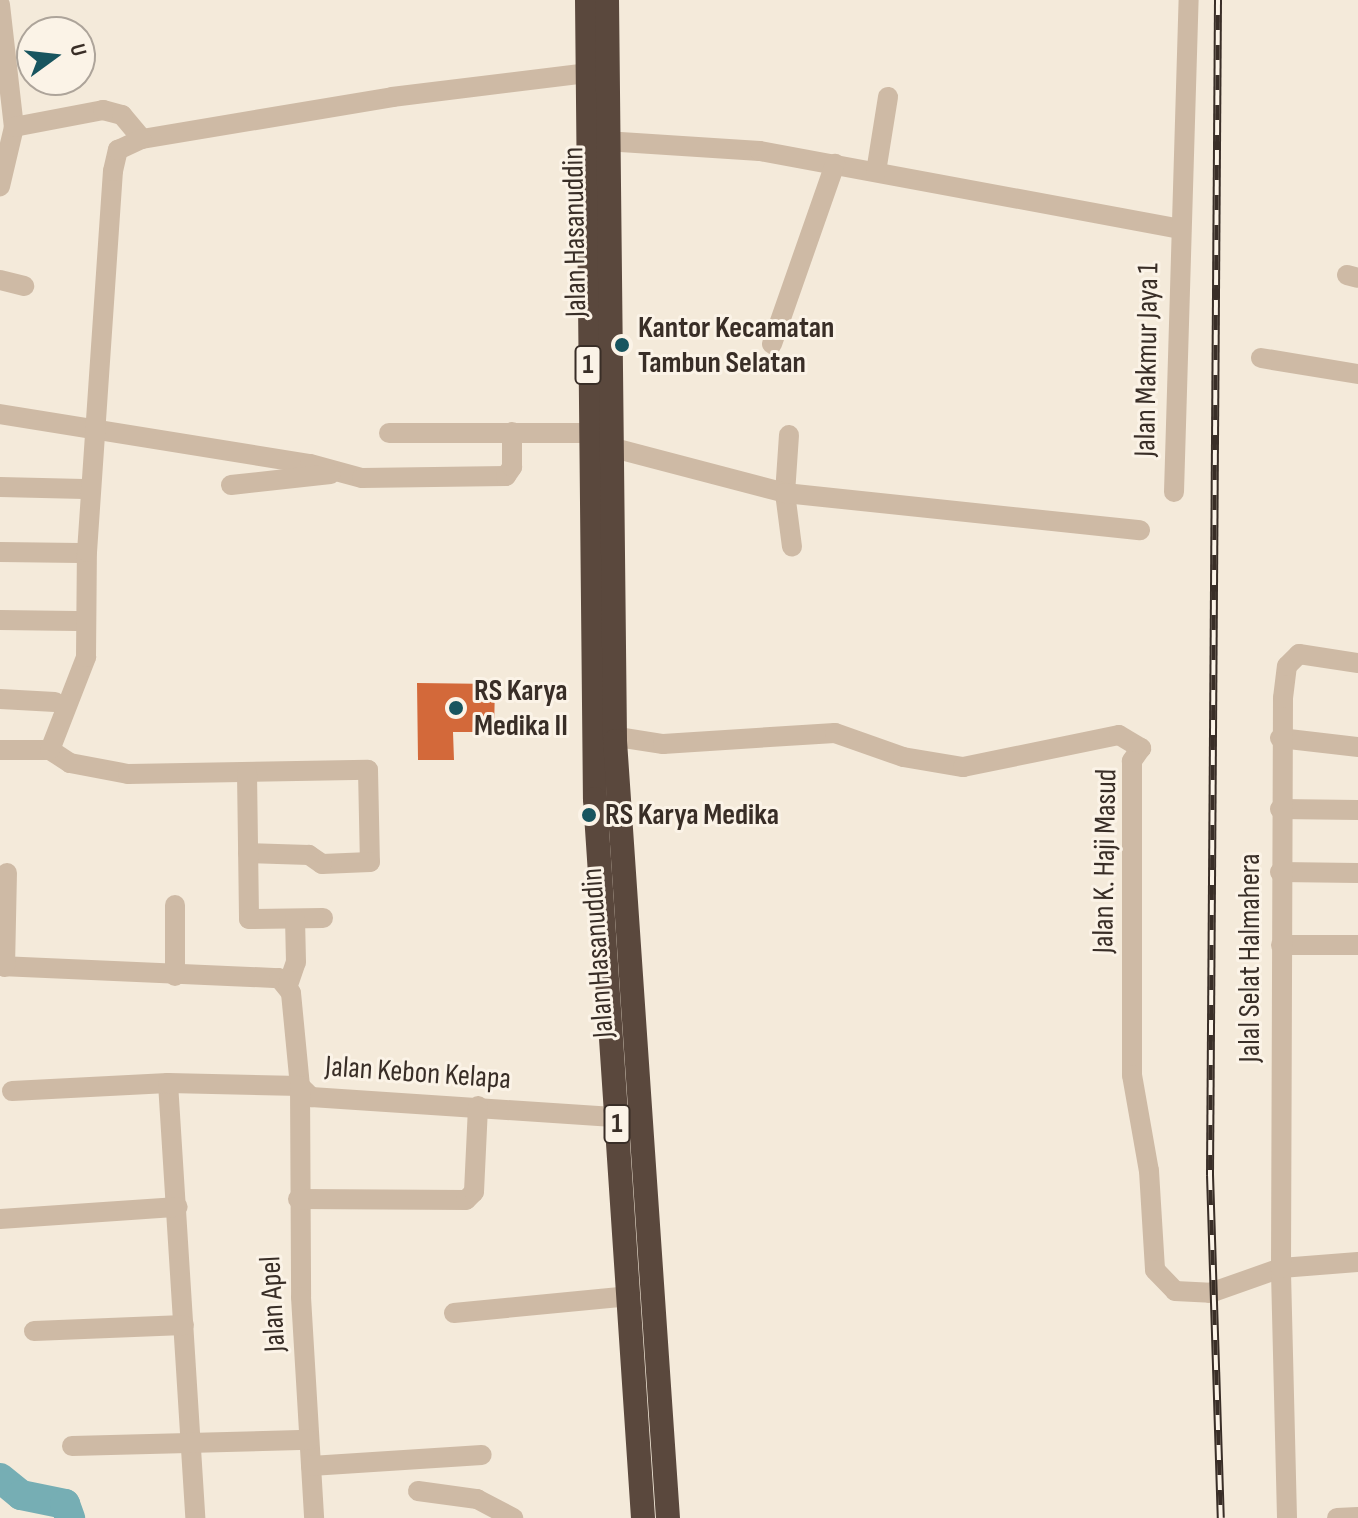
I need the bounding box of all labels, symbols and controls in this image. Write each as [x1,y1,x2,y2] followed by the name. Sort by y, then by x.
[16,16,96,96] north arrow
[63,41,92,59] text: U
[556,147,594,317] street label: Jalan Hasanuddin
[1127,263,1167,457] street label: Jalan Makmur Jaya 1
[638,310,834,380] place label: Kantor Kecamatan Tambun Selatan
[613,336,631,354] marker: Kantor Kecamatan Tambun Selatan
[574,341,602,389] road number: 1
[474,673,568,744] place label: RS Karya Medika II
[445,697,467,719] marker: RS Karya Medika II
[1085,768,1125,954] street label: Jalan K. Haji Masud
[605,797,779,833] place label: RS Karya Medika
[580,806,598,824] marker: RS Karya Medika
[1232,854,1268,1062] street label: Jalal Selat Halmahera
[574,867,622,1039] street label: Jalan Hasanuddin
[324,1049,512,1097] street label: Jalan Kebon Kelapa
[603,1100,631,1148] road number: 1
[253,1255,293,1353] street label: Jalan Apel

